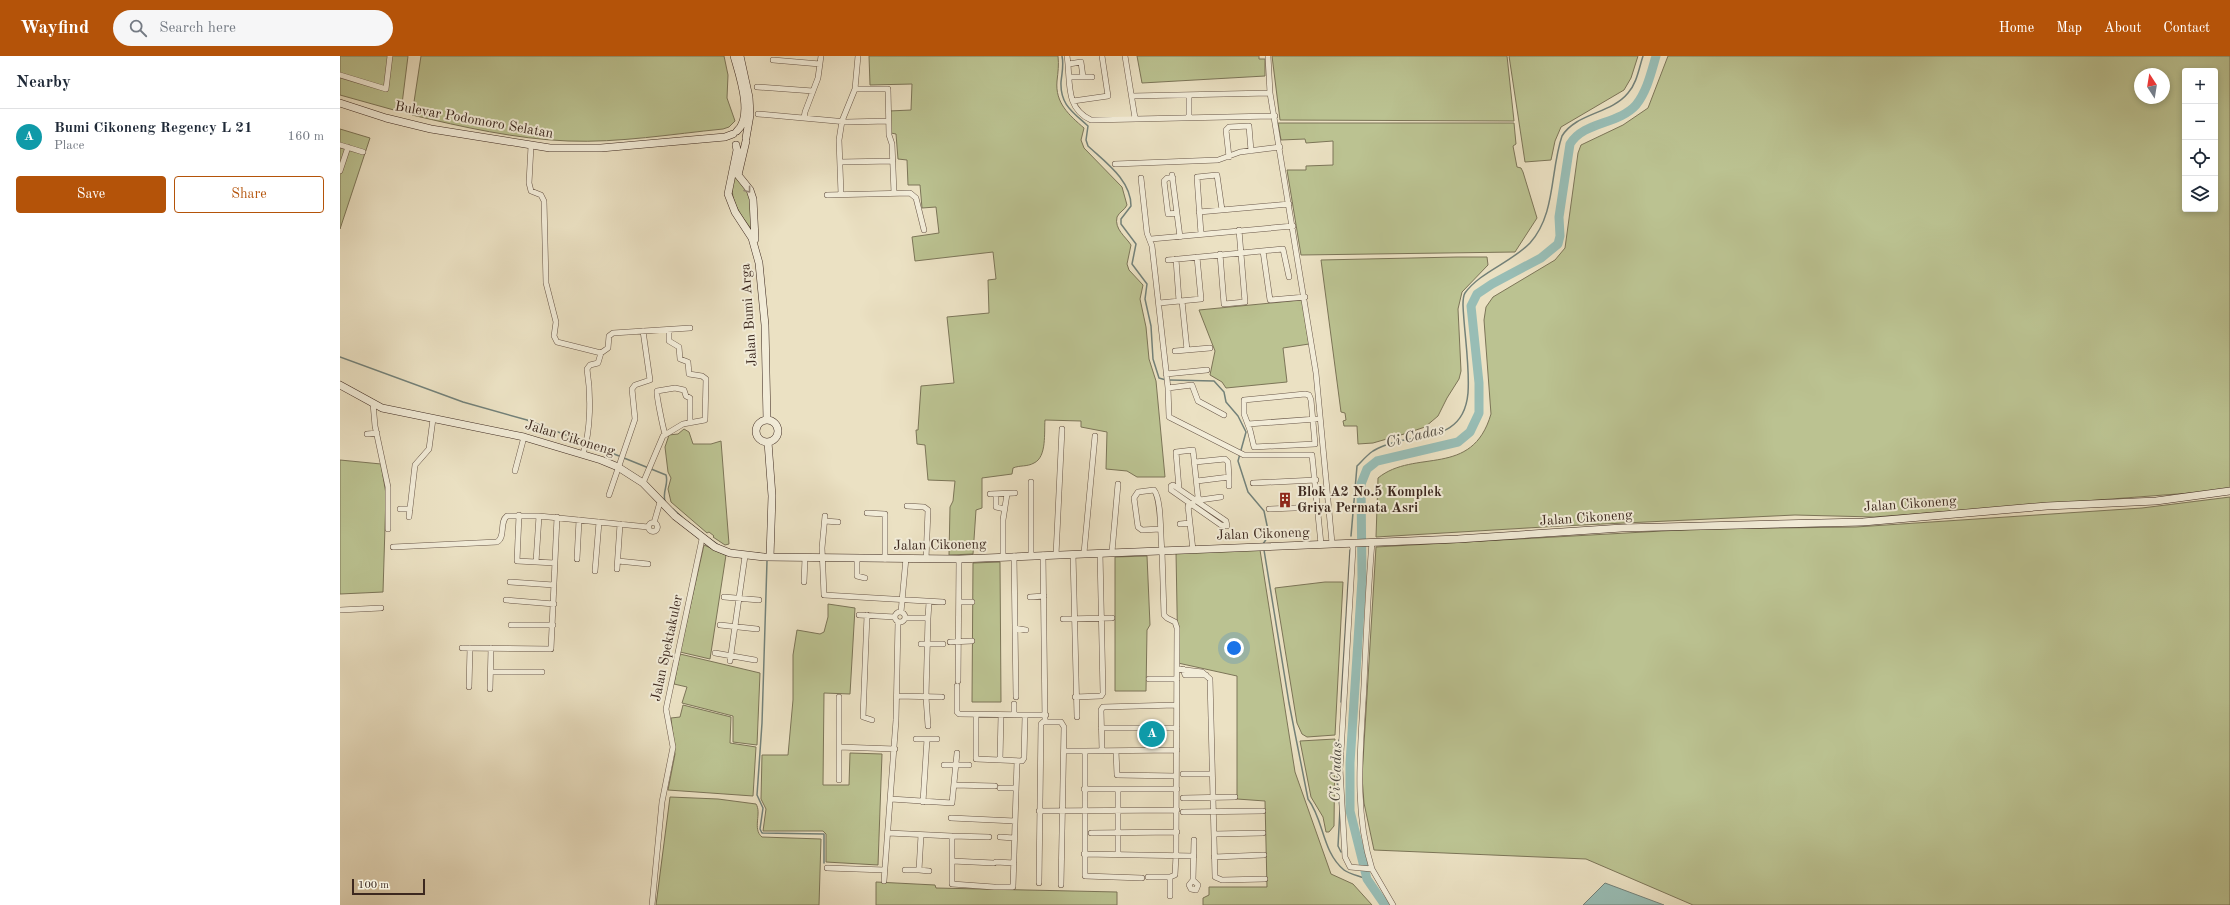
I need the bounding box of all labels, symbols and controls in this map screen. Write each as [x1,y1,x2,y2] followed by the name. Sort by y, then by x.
[113,10,393,46] search box
[127,17,149,39] icon: search
[20,19,89,38] text: Wayfind
[159,21,236,36] text: Search here
[1999,21,2034,35] text: Home
[2056,21,2082,35] text: Map
[2104,21,2141,35] text: About
[2163,21,2210,35] text: Contact
[2134,68,2170,104] north arrow
[2182,68,2218,212] map controls
[2182,68,2218,104] button: +
[16,74,71,91] text: Nearby
[394,99,555,141] street label: Bulevar Podomoro Selatan
[2182,104,2218,140] button: −
[54,121,253,136] text: Bumi Cikoneng Regency L 21
[24,130,34,143] text: A
[287,130,324,143] text: 160 m
[54,139,84,152] text: Place
[2182,140,2218,176] button: locate
[16,176,166,213] button: Save
[174,176,324,213] button: Share
[2182,176,2218,212] button: layers
[743,185,750,192] one-way arrow
[738,263,760,367] street label: Jalan Bumi Arga
[523,418,617,458] street label: Jalan Cikoneng
[1384,423,1446,451] water label: Ci Cadas
[1297,485,1442,515] place label: Blok A2 No.5 Komplek Griya Permata Asri
[1276,491,1294,509] building icon: Blok A2 No.5 Komplek Griya Permata Asri
[1863,494,1957,514] street label: Jalan Cikoneng
[1539,508,1633,528] street label: Jalan Cikoneng
[1216,525,1310,543] street label: Jalan Cikoneng
[893,537,987,553] street label: Jalan Cikoneng
[649,593,685,703] street label: Jalan Spektakuler
[1224,638,1244,658] your location
[1139,719,1165,749] pin: A
[1328,742,1346,802] water label: Ci Cadas
[352,877,425,896] scale bar
[358,880,389,891] text: 100 m

